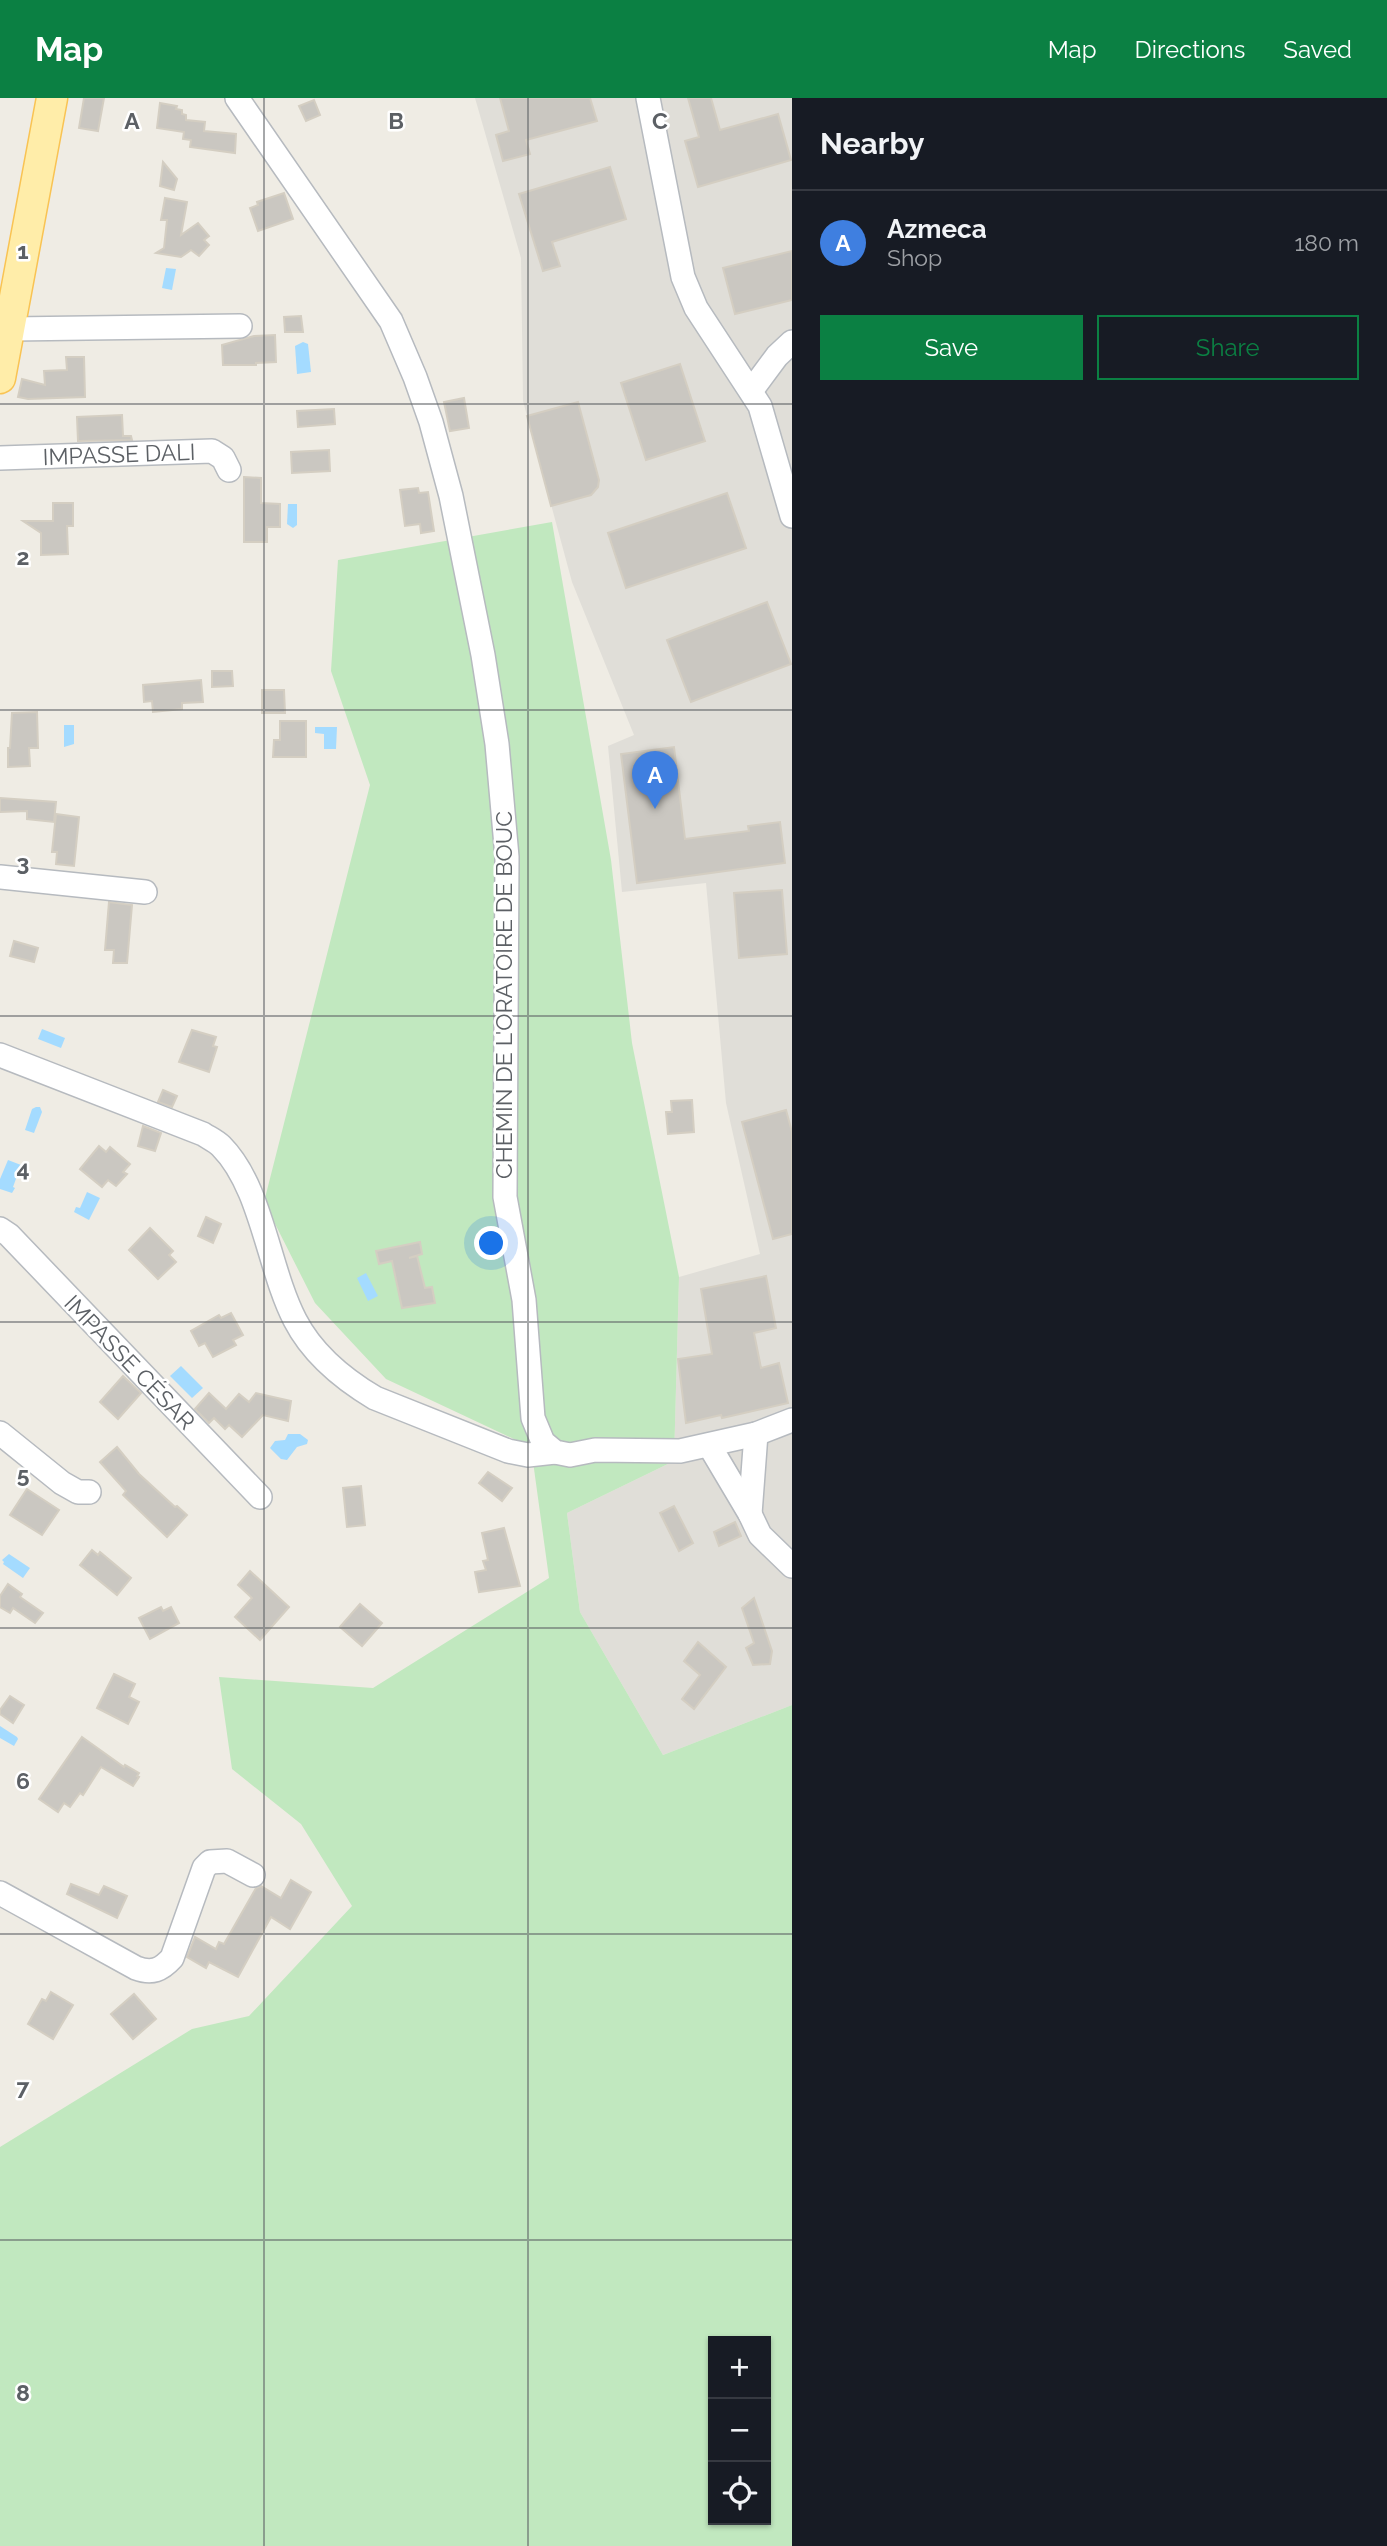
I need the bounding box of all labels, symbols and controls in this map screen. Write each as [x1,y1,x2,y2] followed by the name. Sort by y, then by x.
[35,30,103,69] text: Map
[1048,35,1097,64] text: Map
[1135,35,1245,64] text: Directions
[1283,35,1352,64] text: Saved
[124,107,140,134] text: A
[388,107,404,134] text: B
[652,107,668,134] text: C
[820,126,924,161] text: Nearby
[887,214,987,244] text: Azmeca
[835,229,851,256] text: A
[1294,229,1359,256] text: 180 m
[17,237,29,264] text: 1
[887,244,942,271] text: Shop
[820,315,1083,380] button: Save
[1097,315,1359,380] button: Share
[42,438,196,470] street label: IMPASSE DALI
[17,543,29,570] text: 2
[632,751,678,809] pin: A
[490,811,517,1179] street label: CHEMIN DE L'ORATOIRE DE BOUC
[17,849,29,876] text: 3
[16,1155,30,1182] text: 4
[474,1226,508,1260] your location
[59,1289,201,1435] street label: IMPASSE CÉSAR
[17,1461,30,1488] text: 5
[16,1767,30,1794] text: 6
[17,2073,30,2100] text: 7
[708,2336,771,2525] map controls
[708,2336,771,2399] button: +
[16,2379,30,2406] text: 8
[708,2399,771,2462] button: −
[708,2462,771,2525] button: locate

